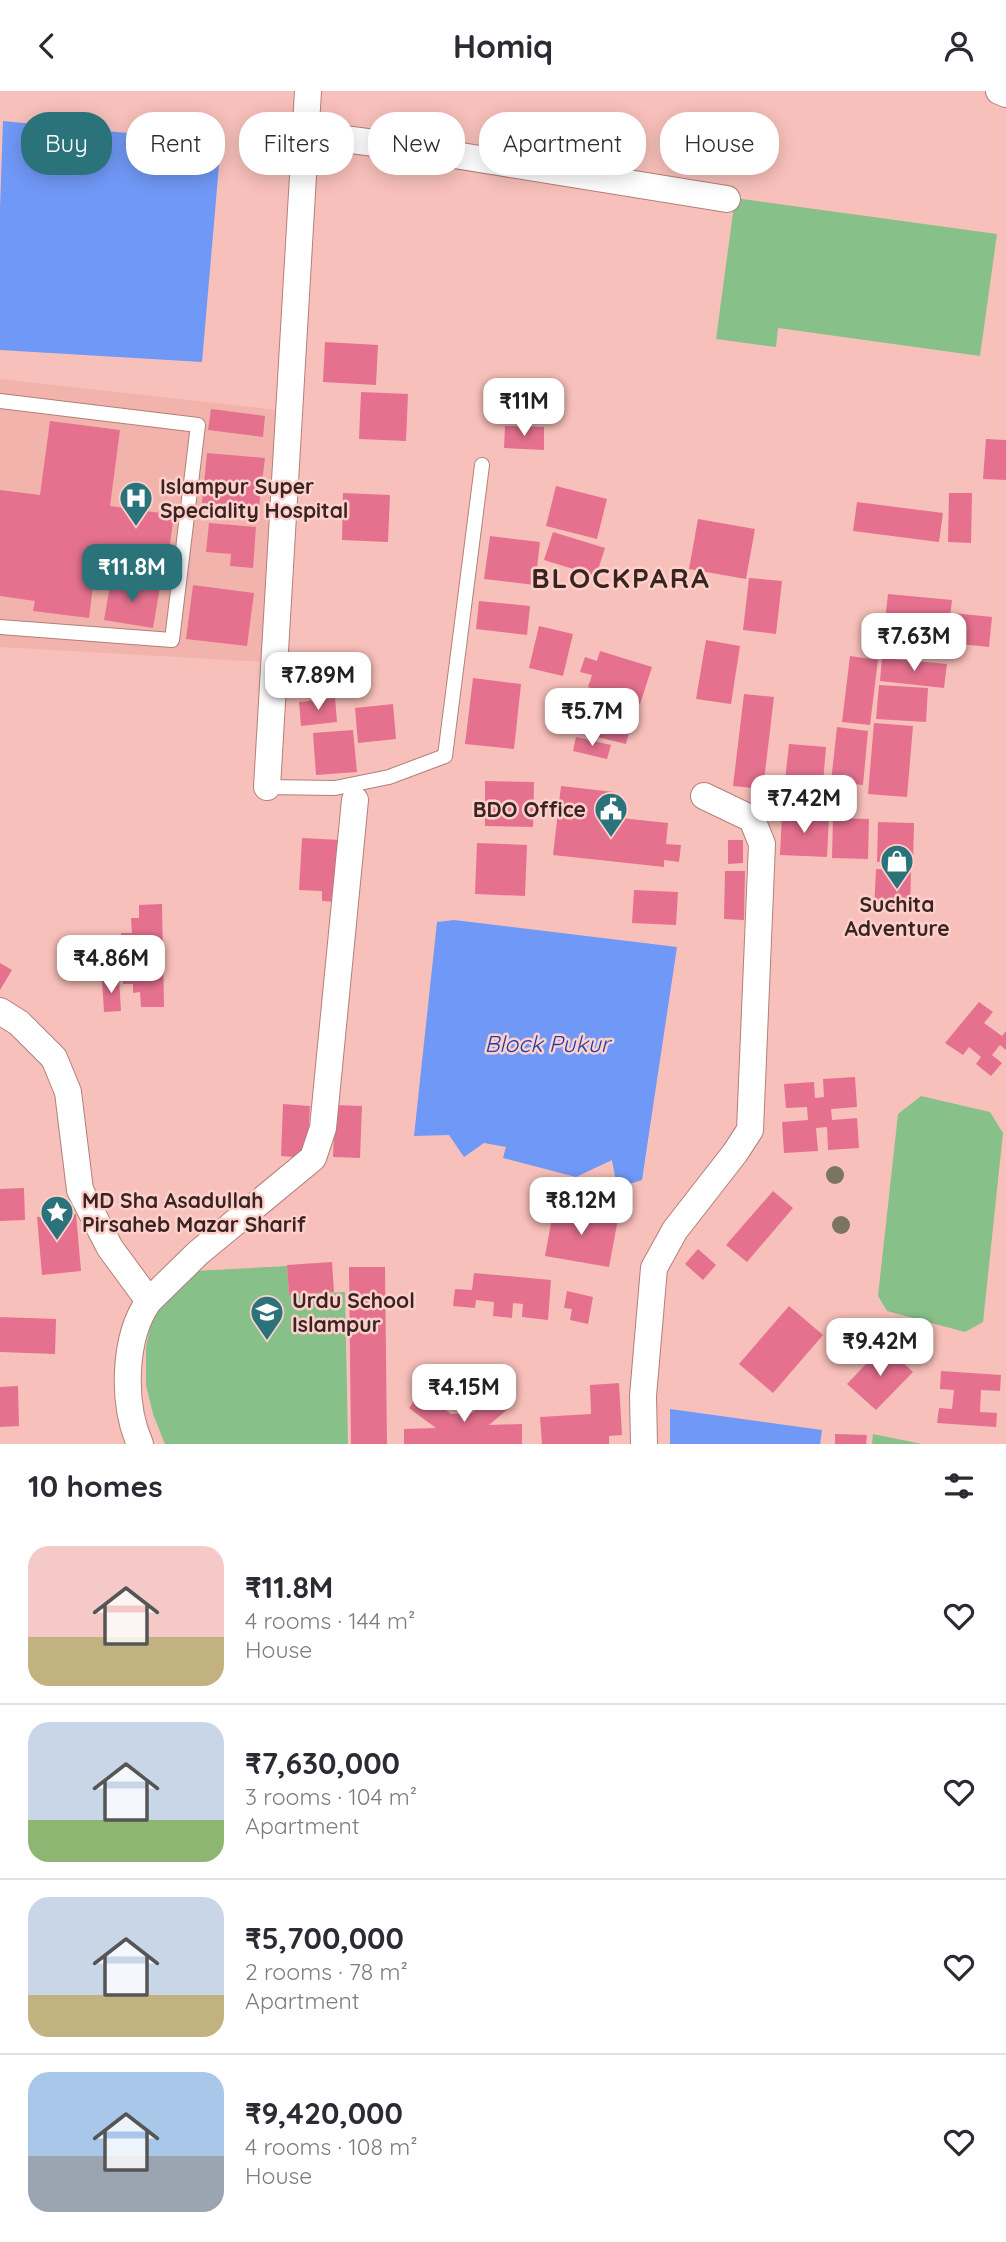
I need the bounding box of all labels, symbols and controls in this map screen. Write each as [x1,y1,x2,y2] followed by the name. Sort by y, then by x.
[453,26,553,66] text: Homiq
[28,27,66,65] icon: back
[940,27,978,65] icon: person
[21,112,112,175] chip: Buy
[126,112,225,175] chip: Rent
[239,112,354,175] chip: Filters
[368,112,465,175] chip: New
[479,112,646,175] chip: Apartment
[660,112,779,175] chip: House
[483,379,565,438] pin: ₹11M
[499,386,549,415] text: ₹11M
[160,473,349,523] place label: Islampur Super Speciality Hospital
[117,479,155,528] hospital icon: Islampur Super Speciality Hospital
[75,545,189,604] pin: ₹11.8M
[98,552,166,581] text: ₹11.8M
[531,560,711,595] district label: BLOCKPARA
[857,613,971,673] pin: ₹7.63M
[877,621,951,650] text: ₹7.63M
[261,653,375,712] pin: ₹7.89M
[281,660,355,689] text: ₹7.89M
[543,689,641,748] pin: ₹5.7M
[561,696,623,725] text: ₹5.7M
[747,775,861,835] pin: ₹7.42M
[767,783,841,812] text: ₹7.42M
[592,790,630,839] public building icon: BDO Office
[473,796,586,822] place label: BDO Office
[878,842,916,891] shop icon: Suchita Adventure
[844,891,950,941] place label: Suchita Adventure
[54,935,168,995] pin: ₹4.86M
[73,943,149,972] text: ₹4.86M
[484,1029,613,1058] water label: Block Pukur
[524,1177,638,1237] pin: ₹8.12M
[546,1185,616,1214] text: ₹8.12M
[82,1187,307,1237] place label: MD Sha Asadullah Pirsaheb Mazar Sharif
[38,1193,76,1242] place icon: MD Sha Asadullah Pirsaheb Mazar Sharif
[292,1287,415,1337] place label: Urdu School Islampur
[248,1293,286,1342] school or university icon: Urdu School Islampur
[823,1319,937,1378] pin: ₹9.42M
[842,1326,918,1355] text: ₹9.42M
[407,1365,521,1424] pin: ₹4.15M
[428,1372,500,1401] text: ₹4.15M
[28,1467,163,1505] text: 10 homes
[940,1467,978,1505] icon: filters
[245,1568,333,1606] text: ₹11.8M
[84,1574,168,1658] icon: home
[940,1597,978,1635] icon: heart
[245,1606,415,1635] text: 4 rooms · 144 m²
[245,1635,312,1664] text: House
[245,1744,400,1782] text: ₹7,630,000
[84,1750,168,1834] icon: home
[940,1773,978,1811] icon: heart
[245,1782,417,1811] text: 3 rooms · 104 m²
[245,1811,359,1840] text: Apartment
[245,1919,404,1957] text: ₹5,700,000
[84,1925,168,2009] icon: home
[940,1948,978,1986] icon: heart
[245,1957,408,1986] text: 2 rooms · 78 m²
[245,1986,359,2015] text: Apartment
[245,2094,403,2132] text: ₹9,420,000
[84,2100,168,2184] icon: home
[940,2123,978,2161] icon: heart
[245,2132,418,2161] text: 4 rooms · 108 m²
[245,2161,312,2190] text: House

